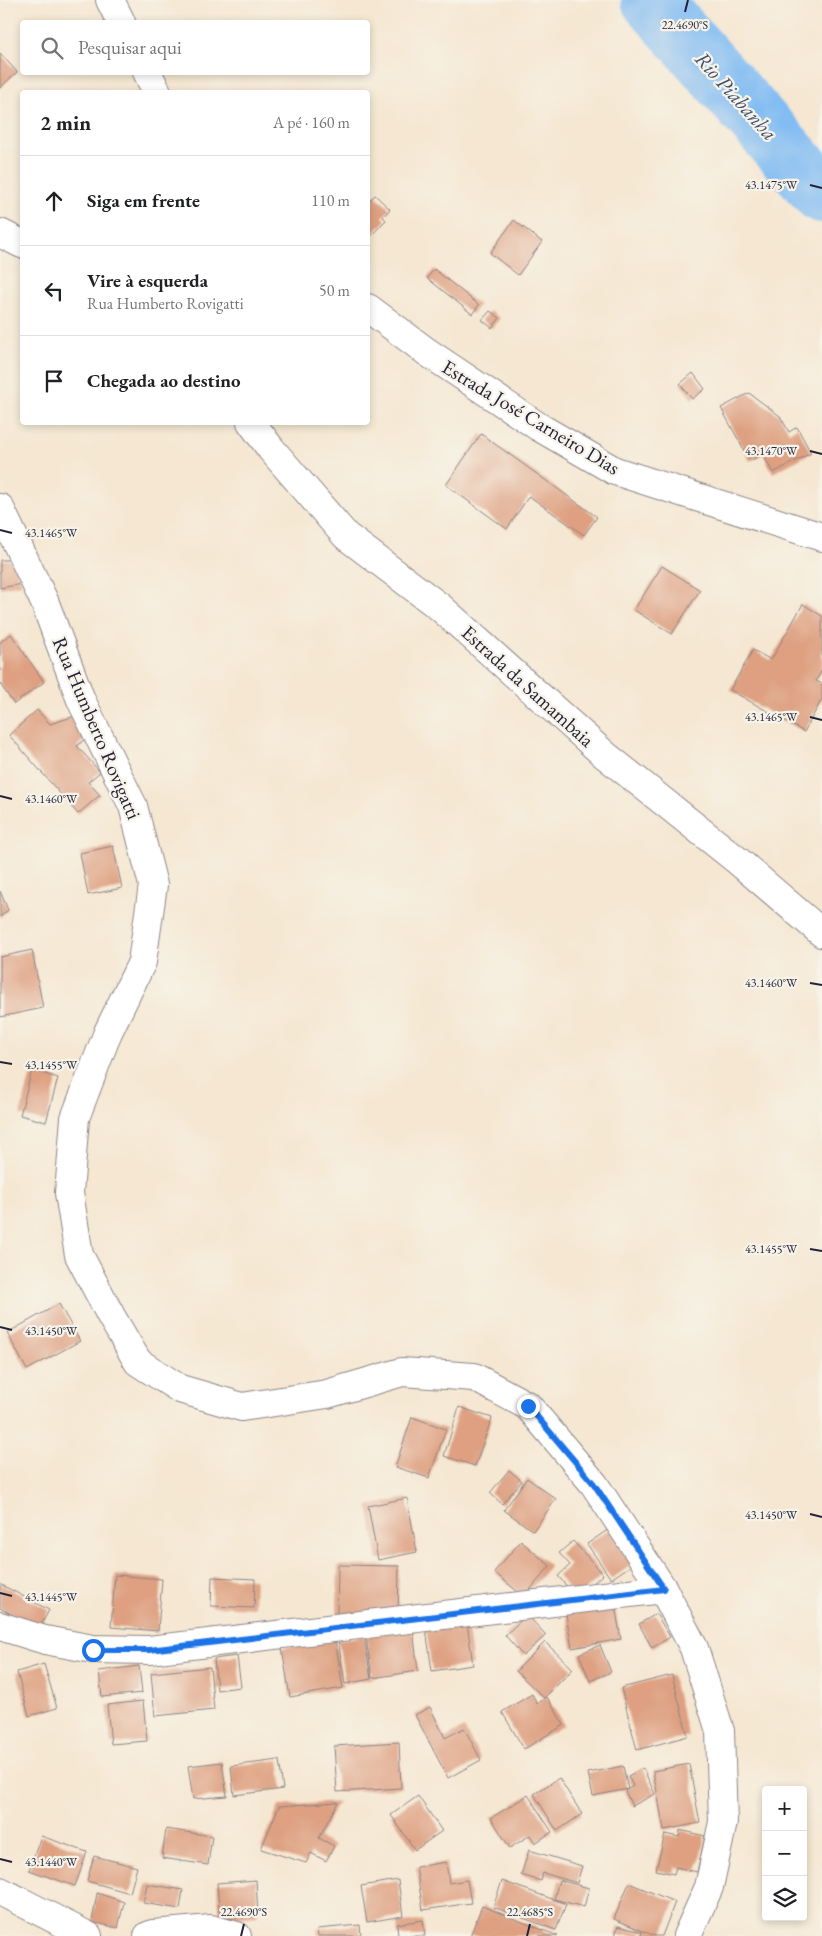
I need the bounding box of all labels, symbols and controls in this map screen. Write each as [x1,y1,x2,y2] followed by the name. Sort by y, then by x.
[662,17,709,33] text: 22.4690°S
[20,20,370,75] search box
[38,34,66,62] icon: search
[78,35,182,60] text: Pesquisar aqui
[689,45,783,146] water label: Rio Piabanha
[40,109,91,136] text: 2 min
[273,112,350,133] text: A pé · 160 m
[745,177,798,193] text: 43.1475°W
[40,187,68,215] icon: ahead
[87,188,200,213] text: Siga em frente
[311,190,350,211] text: 110 m
[87,268,208,293] text: Vire à esquerda
[40,277,68,305] icon: left
[319,280,350,301] text: 50 m
[87,293,244,314] text: Rua Humberto Rovigatti
[437,354,625,480] street label: Estrada José Carneiro Dias
[40,367,68,395] icon: arrive
[87,368,241,393] text: Chegada ao destino
[745,443,798,459] text: 43.1470°W
[25,525,78,541] text: 43.1465°W
[456,619,600,753] street label: Estrada da Samambaia
[47,633,147,823] street label: Rua Humberto Rovigatti
[745,709,798,725] text: 43.1465°W
[25,791,78,807] text: 43.1460°W
[745,975,798,991] text: 43.1460°W
[25,1057,78,1073] text: 43.1455°W
[745,1241,798,1257] text: 43.1455°W
[25,1323,78,1339] text: 43.1450°W
[517,1395,540,1418] route end
[745,1507,798,1523] text: 43.1450°W
[25,1589,78,1605] text: 43.1445°W
[82,1639,105,1662] route start
[762,1786,807,1921] map controls
[762,1786,807,1831] button: +
[762,1831,807,1876] button: −
[25,1854,78,1870] text: 43.1440°W
[762,1876,807,1921] button: layers
[221,1904,268,1920] text: 22.4690°S
[507,1904,554,1920] text: 22.4685°S

